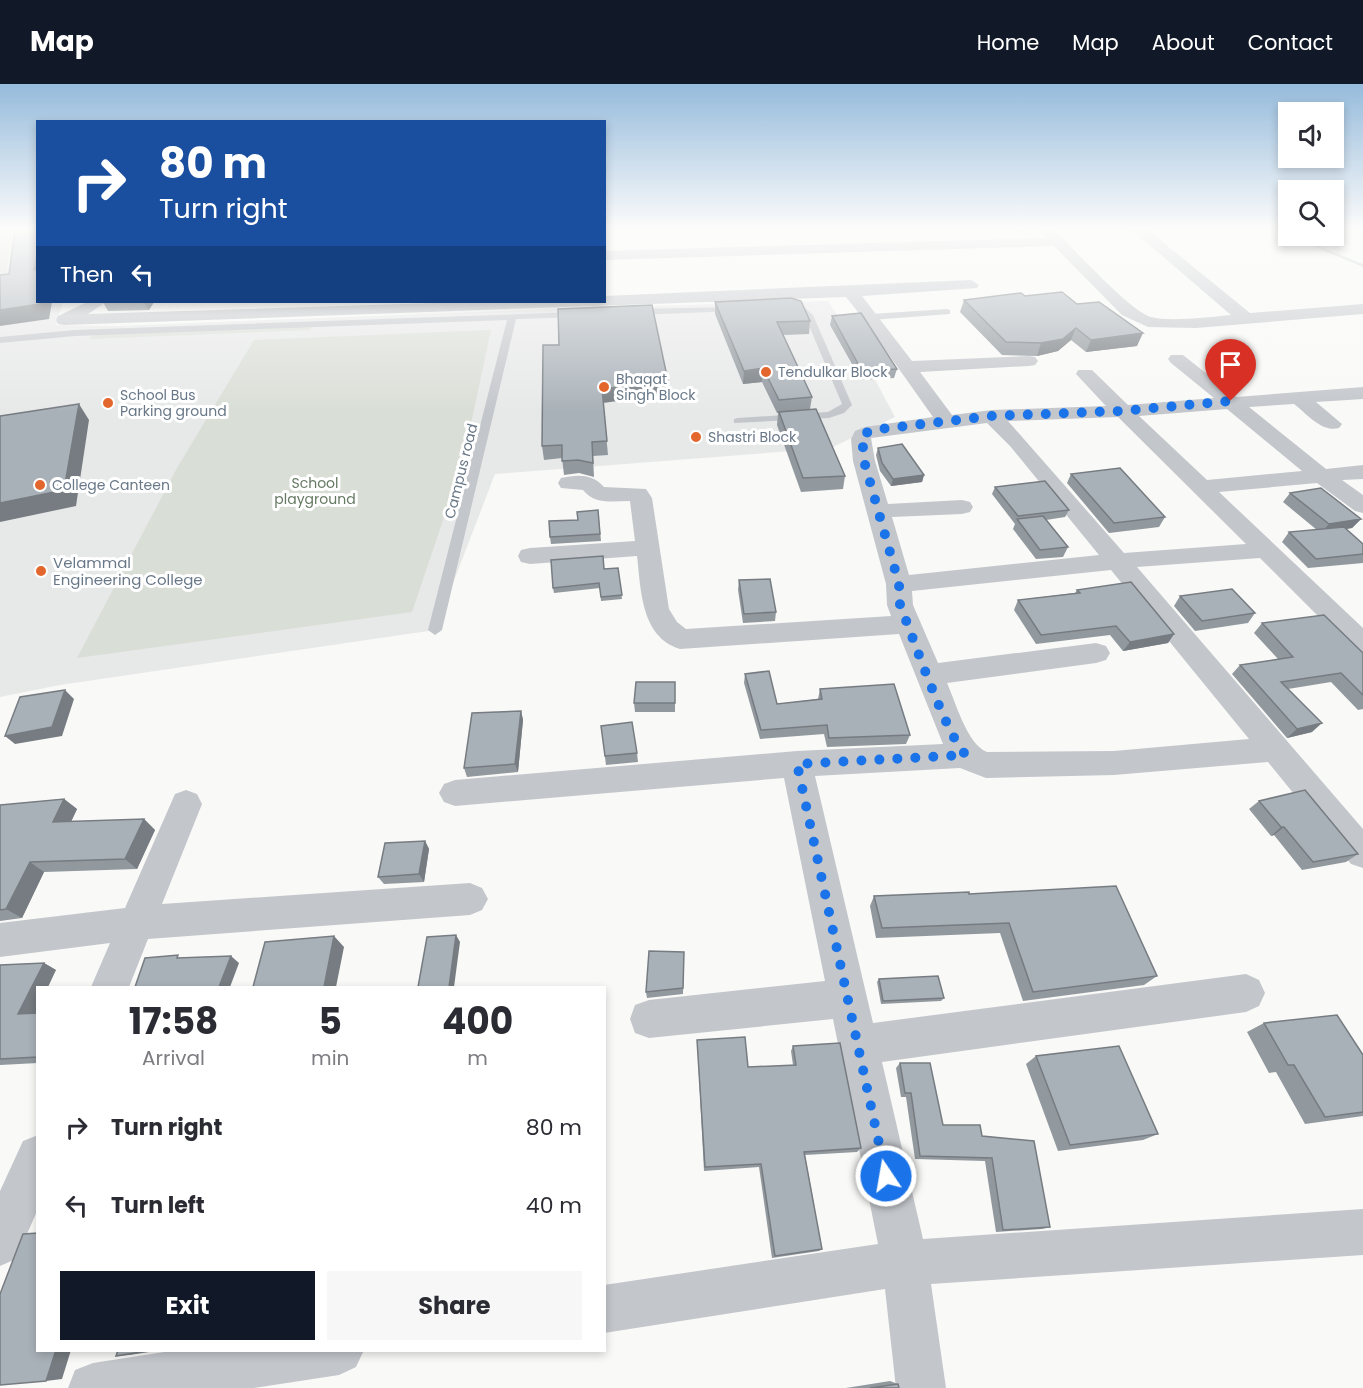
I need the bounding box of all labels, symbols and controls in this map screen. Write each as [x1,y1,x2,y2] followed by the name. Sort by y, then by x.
[30,22,94,61] text: Map
[977,28,1039,57] text: Home
[1072,28,1119,57] text: Map
[1152,28,1215,57] text: About
[1248,28,1333,57] text: Contact
[1278,102,1344,246] map controls
[1278,102,1344,168] button: sound
[159,134,267,193] text: 80 m
[60,144,138,222] icon: right
[1278,180,1344,246] button: search
[159,190,288,227] text: Turn right
[126,258,159,291] icon: left
[60,259,114,290] text: Then
[1205,339,1256,401] pin
[1214,348,1247,381] icon: arrive
[778,362,888,382] place label: Tendulkar Block
[759,365,773,379] marker: Tendulkar Block
[616,369,696,405] place label: Bhagat Singh Block
[597,380,611,394] marker: Bhagat Singh Block
[120,385,227,421] place label: School Bus Parking ground
[101,396,115,410] marker: School Bus Parking ground
[440,421,482,521] street label: Campus road
[708,427,797,447] place label: Shastri Block
[689,430,703,444] marker: Shastri Block
[274,473,356,509] park label: School playground
[52,475,170,495] place label: College Canteen
[33,478,47,492] marker: College Canteen
[53,552,203,590] place label: Velammal Engineering College
[34,564,48,578] marker: Velammal Engineering College
[129,996,218,1047] text: 17:58
[318,996,342,1047] text: 5
[442,996,513,1047] text: 400
[142,1044,205,1072] text: Arrival
[311,1044,349,1072] text: min
[467,1044,488,1072] text: m
[60,1111,93,1144] icon: right
[111,1112,222,1143] text: Turn right
[526,1112,582,1143] text: 80 m
[854,1144,918,1208] position arrow
[60,1189,93,1222] icon: left
[111,1190,205,1221] text: Turn left
[526,1190,582,1221] text: 40 m
[60,1271,315,1340] button: Exit
[327,1271,582,1340] button: Share

